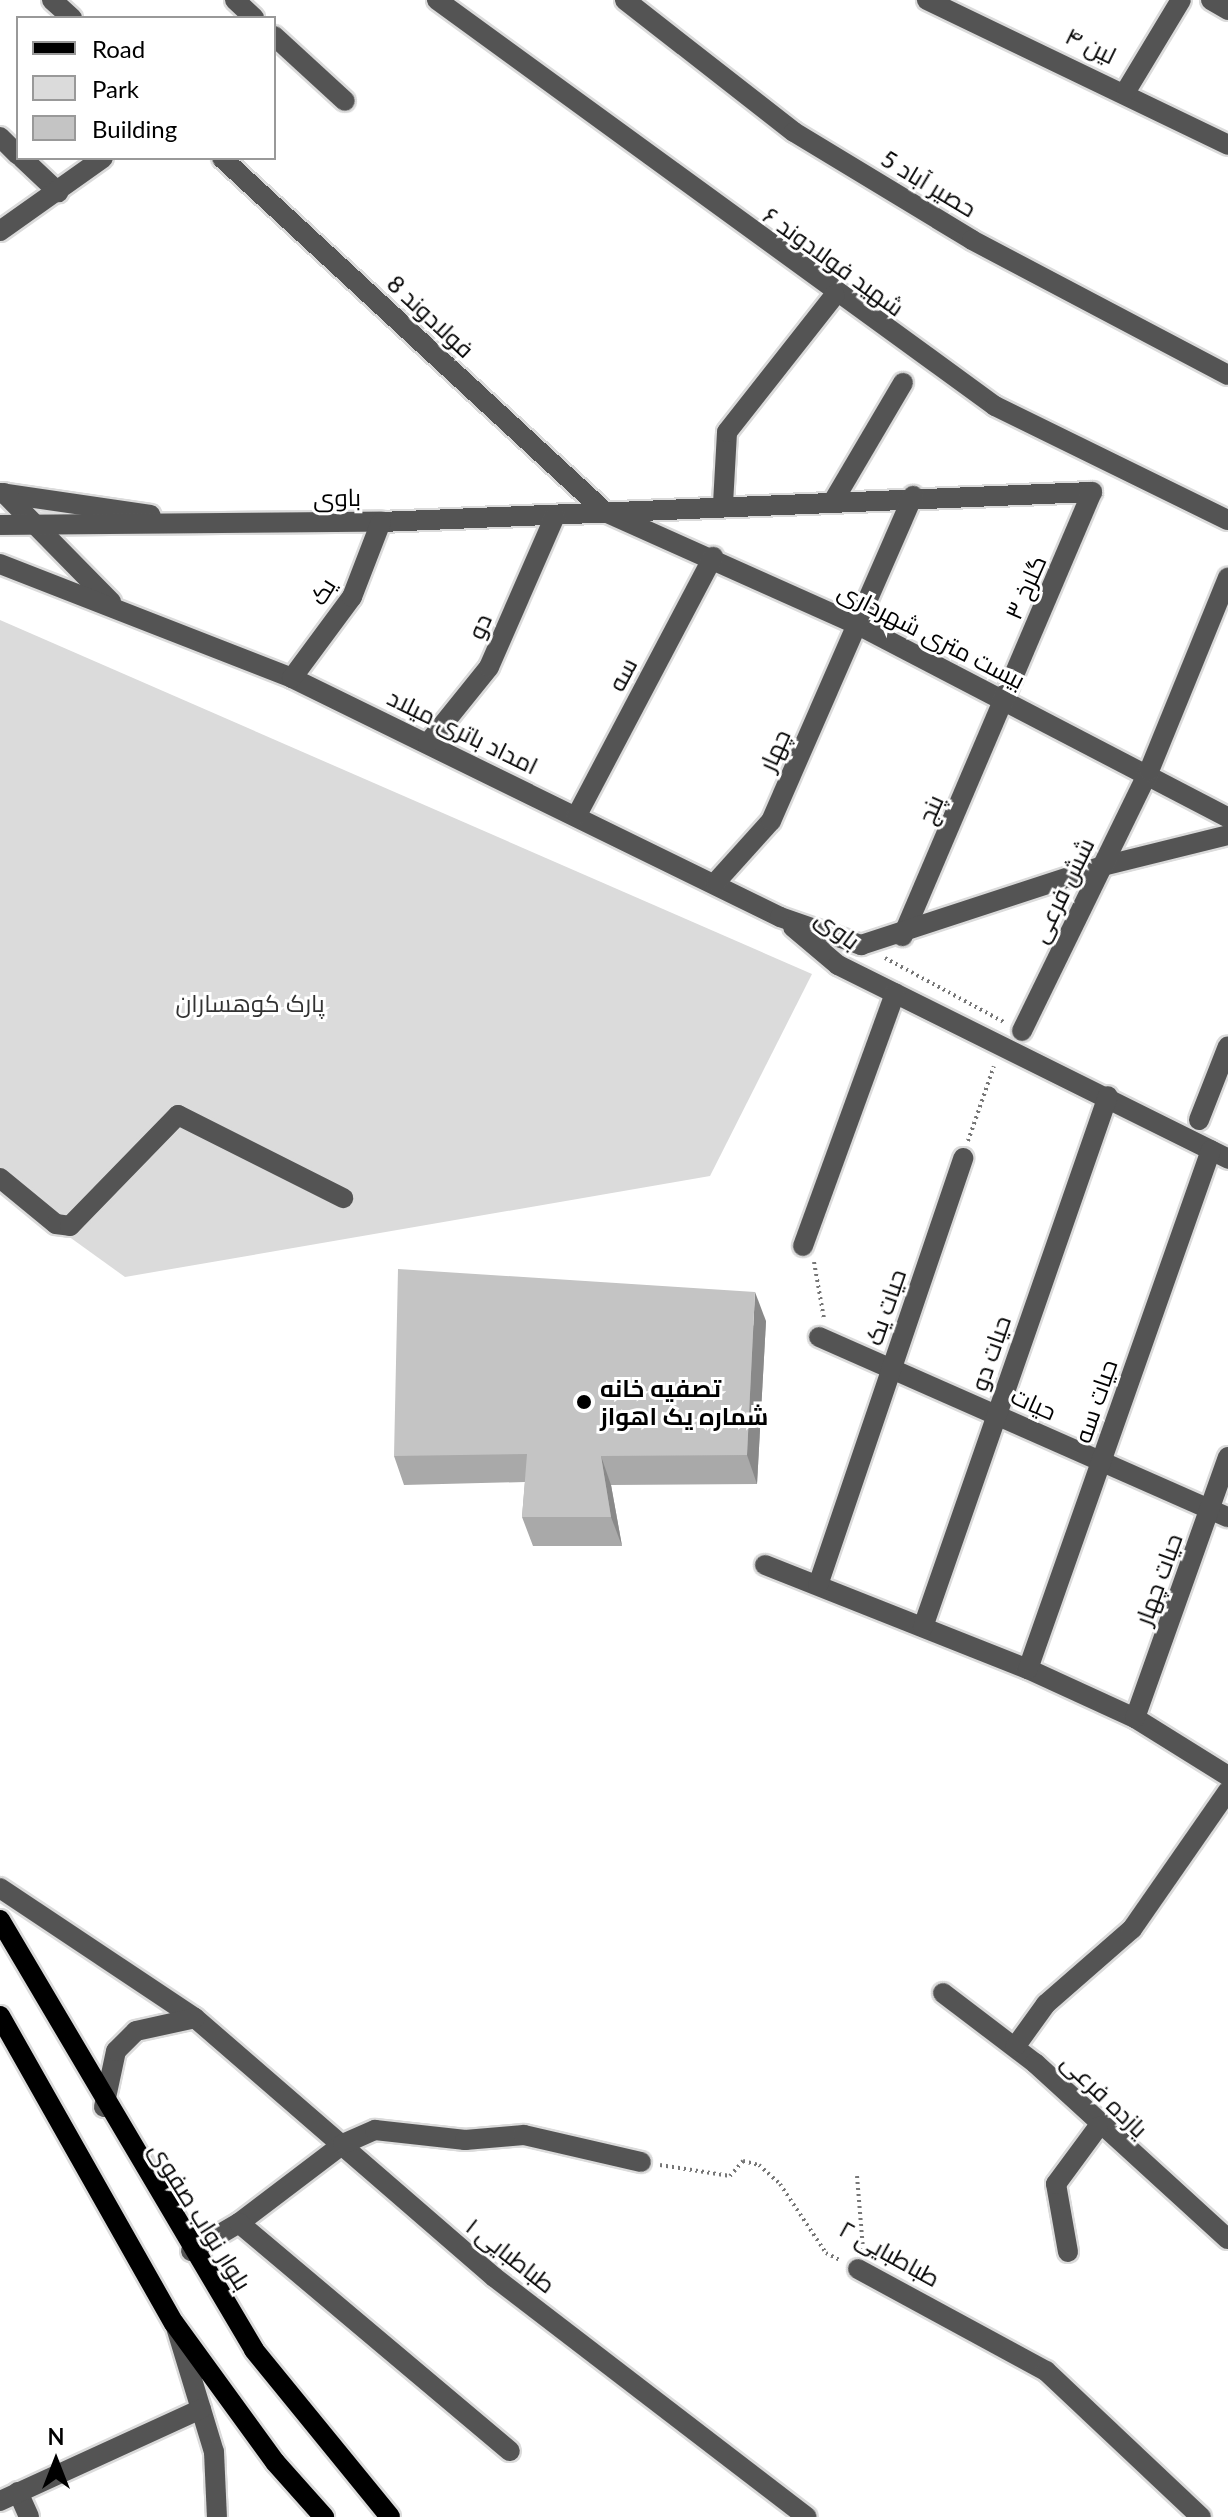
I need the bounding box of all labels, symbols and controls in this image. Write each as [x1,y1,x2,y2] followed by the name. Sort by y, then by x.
[16,16,276,160] legend
[1061,21,1121,69] street label: لین ۴
[92,34,145,63] text: Road
[92,74,139,103] text: Park
[92,114,177,143] text: Building
[876,143,982,223] street label: حصیر آباد 5
[758,200,910,322] street label: شهید فولادوند ۶
[382,269,480,363] street label: فولادوند 8
[313,482,361,512] street label: باوی
[998,551,1052,623] street label: گلرخ ۳
[303,572,341,610] street label: یک
[834,575,1030,695] street label: بیست متری شهرداری
[461,609,497,643] street label: دو
[601,652,643,696] street label: سه
[383,682,543,780] street label: امداد باتری میلاد
[752,725,796,775] street label: چهار
[911,790,949,828] street label: پنج
[1024,833,1100,947] street label: شش فرعی
[810,903,866,955] street label: باوی
[175,989,325,1017] park label: پارک کوهساران
[859,1265,911,1349] street label: حیات یک
[964,1312,1016,1394] street label: حیات دو
[1067,1356,1123,1446] street label: حیات سه
[600,1374,768,1430] place label: تصفیه خانه شماره یک اهواز
[1007,1380,1061,1426] street label: حیات
[575,1393,593,1411] marker: تصفیه خانه شماره یک اهواز
[1128,1529,1188,1629] street label: حیات چهار
[1056,2047,1154,2143] street label: یازده فرعی
[144,2137,258,2295] street label: بلوار نواب صفوی
[461,2211,561,2299] street label: طباطبایی ۱
[835,2214,945,2292] street label: طباطبایی ۲
[16,2421,96,2501] north arrow
[48,2423,64,2450] text: N

